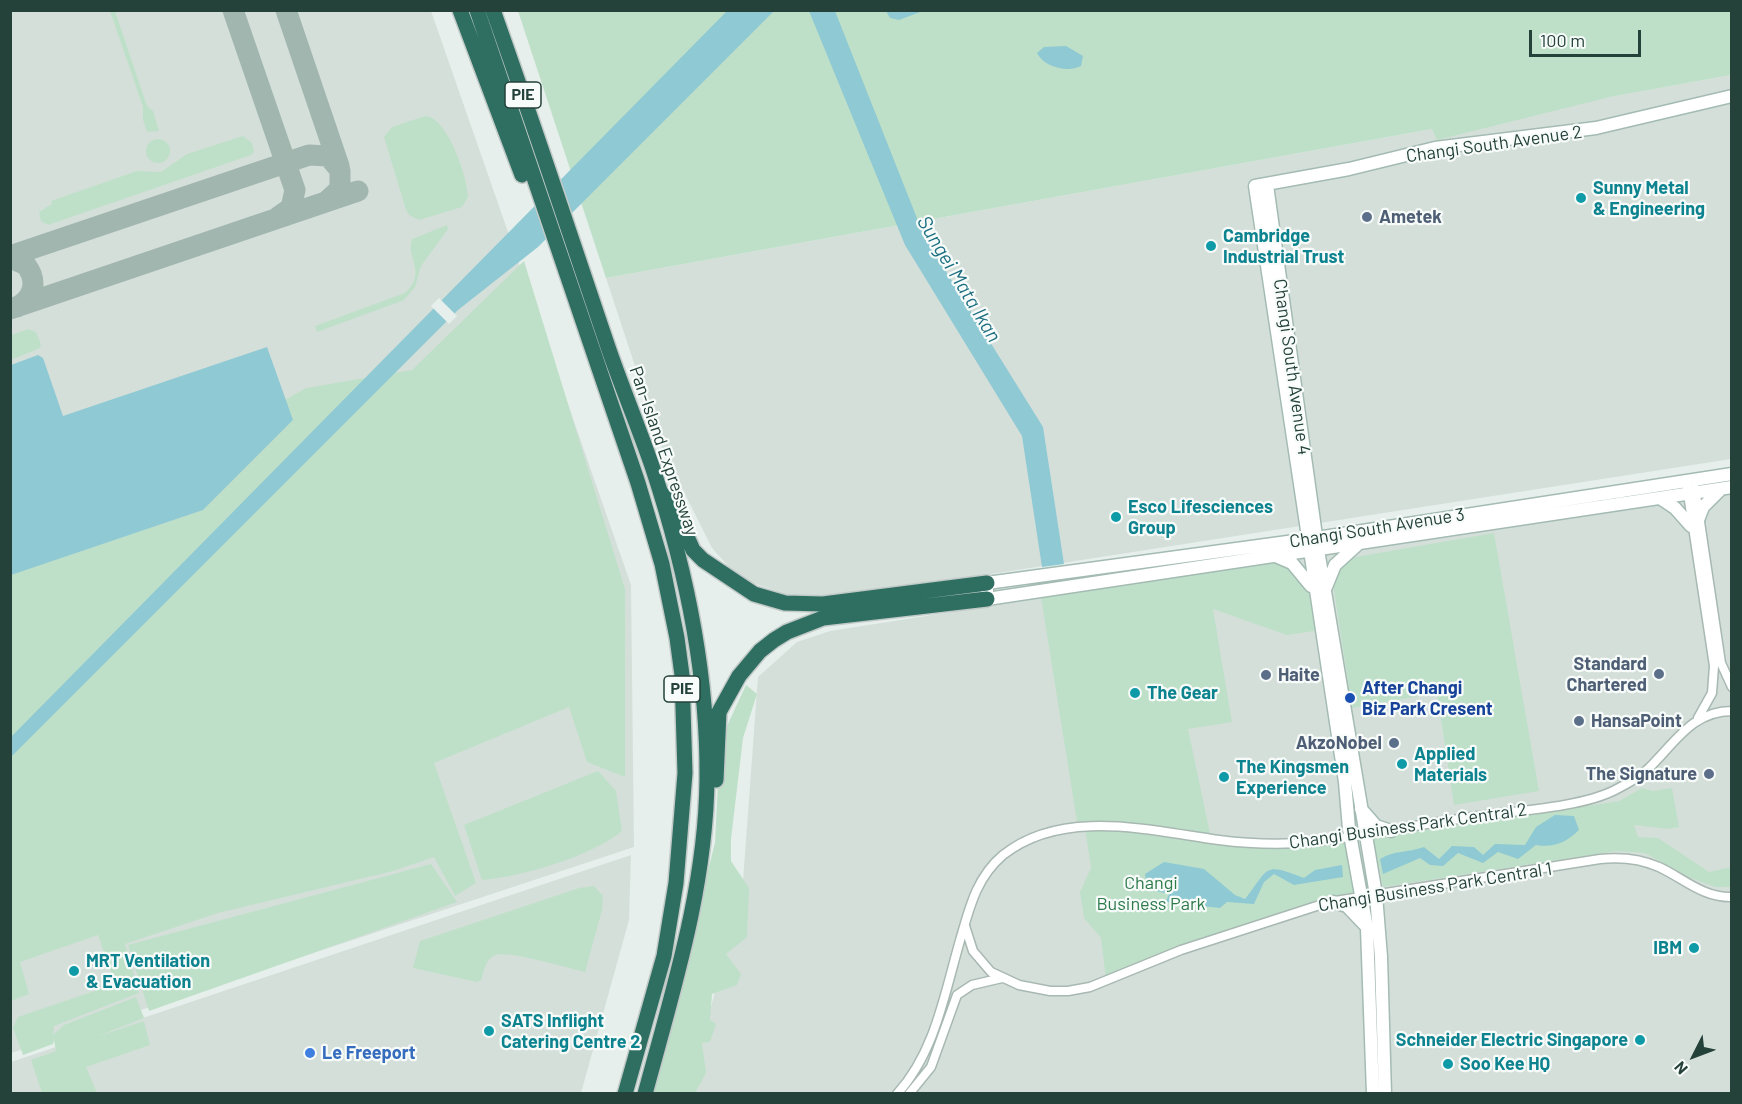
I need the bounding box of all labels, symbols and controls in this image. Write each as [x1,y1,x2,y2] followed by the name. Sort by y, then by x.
[1532,18,1644,56] scale bar
[1540,29,1585,51] text: 100 m
[505,82,541,108] road number: PIE
[1405,121,1583,167] street label: Changi South Avenue 2
[1593,177,1705,219] place label: Sunny Metal & Engineering
[1574,191,1588,205] marker: Sunny Metal & Engineering
[1379,206,1442,228] place label: Ametek
[1360,210,1374,224] marker: Ametek
[912,211,1006,347] water label: Sungei Mata Ikan
[1223,225,1344,268] place label: Cambridge Industrial Trust
[1204,239,1218,253] marker: Cambridge Industrial Trust
[1269,277,1315,457] street label: Changi South Avenue 4
[625,363,703,539] street label: Pan-Island Expressway
[1128,496,1273,538] place label: Esco Lifesciences Group
[1288,503,1466,553] street label: Changi South Avenue 3
[1109,510,1123,524] marker: Esco Lifesciences Group
[1566,653,1647,696] place label: Standard Chartered
[1278,664,1320,686] place label: Haite
[1652,667,1666,681] marker: Standard Chartered
[1259,668,1273,682] marker: Haite
[664,676,700,702] road number: PIE
[1362,677,1493,720] place label: After Changi Biz Park Cresent
[1147,682,1218,704] place label: The Gear
[1128,686,1142,700] marker: The Gear
[1343,691,1357,705] marker: After Changi Biz Park Cresent
[1591,710,1682,732] place label: HansaPoint
[1572,714,1586,728] marker: HansaPoint
[1296,732,1382,754] place label: AkzoNobel
[1387,736,1401,750] marker: AkzoNobel
[1414,743,1487,786] place label: Applied Materials
[1236,756,1349,798] place label: The Kingsmen Experience
[1395,757,1409,771] marker: Applied Materials
[1586,763,1697,785] place label: The Signature
[1702,767,1716,781] marker: The Signature
[1217,770,1231,784] marker: The Kingsmen Experience
[1288,799,1528,853] street label: Changi Business Park Central 2
[1317,858,1553,916] street label: Changi Business Park Central 1
[1097,872,1205,914] park label: Changi Business Park
[1653,937,1682,959] place label: IBM
[1687,941,1701,955] marker: IBM
[86,950,210,992] place label: MRT Ventilation & Evacuation
[67,964,81,978] marker: MRT Ventilation & Evacuation
[501,1010,640,1052] place label: SATS Inflight Catering Centre 2
[482,1024,496,1038] marker: SATS Inflight Catering Centre 2
[1664,1026,1724,1086] north arrow
[1396,1029,1628,1051] place label: Schneider Electric Singapore
[1633,1033,1647,1047] marker: Schneider Electric Singapore
[322,1042,416,1064] place label: Le Freeport
[303,1046,317,1060] marker: Le Freeport
[1460,1053,1550,1075] place label: Soo Kee HQ
[1441,1057,1455,1071] marker: Soo Kee HQ
[1670,1058,1691,1079] text: N

